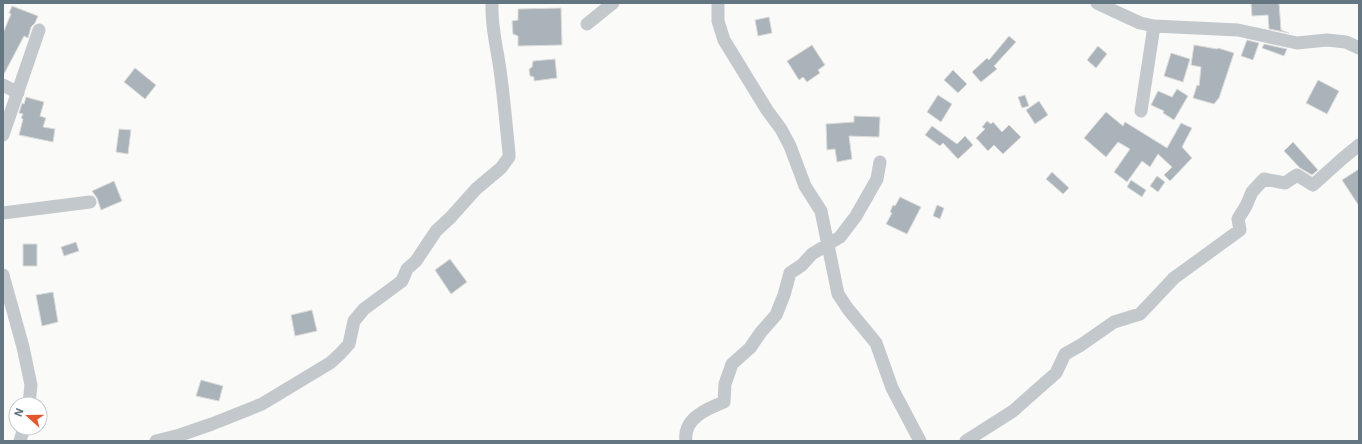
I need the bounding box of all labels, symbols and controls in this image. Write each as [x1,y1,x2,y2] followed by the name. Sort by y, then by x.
[8,396,48,436] north arrow
[11,406,27,419] text: N

